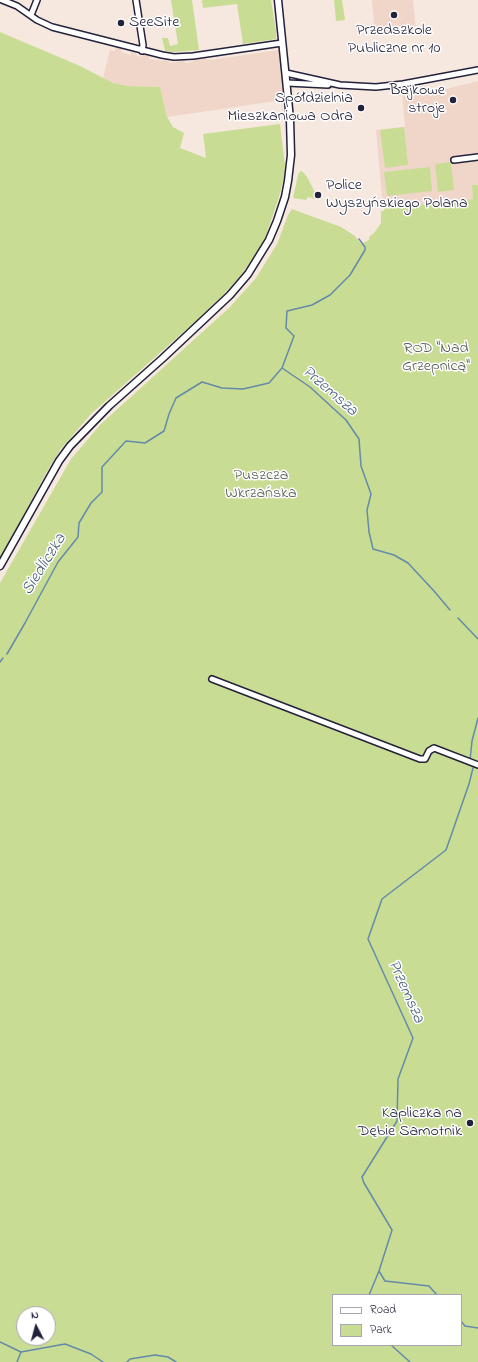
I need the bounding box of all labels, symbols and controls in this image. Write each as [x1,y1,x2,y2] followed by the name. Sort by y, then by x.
[389,10,399,20] marker: Przedszkole Publiczne nr 10
[129,13,179,33] place label: SeeSite
[116,18,126,28] marker: SeeSite
[348,21,440,59] place label: Przedszkole Publiczne nr 10
[389,81,445,119] place label: Bajkowe stroje
[227,89,353,127] place label: Spółdzielnia Mieszkaniowa Odra
[448,95,458,105] marker: Bajkowe stroje
[356,103,366,113] marker: Spółdzielnia Mieszkaniowa Odra
[326,176,468,214] place label: Police Wyszyńskiego Polana
[313,190,323,200] marker: Police Wyszyńskiego Polana
[402,339,470,377] park label: ROD "Nad Grzepnicą"
[297,362,361,422] water label: Przemsza
[225,466,297,504] park label: Puszcza Wkrzańska
[18,531,72,599] water label: Siedliczka
[382,957,428,1027] water label: Przemsza
[358,1104,462,1142] place label: Kapliczka na Dębie Samotnik
[465,1118,475,1128] marker: Kapliczka na Dębie Samotnik
[332,1294,462,1346] legend
[370,1301,396,1319] text: Road
[16,1306,56,1346] north arrow
[30,1307,39,1323] text: N
[370,1321,392,1339] text: Park

